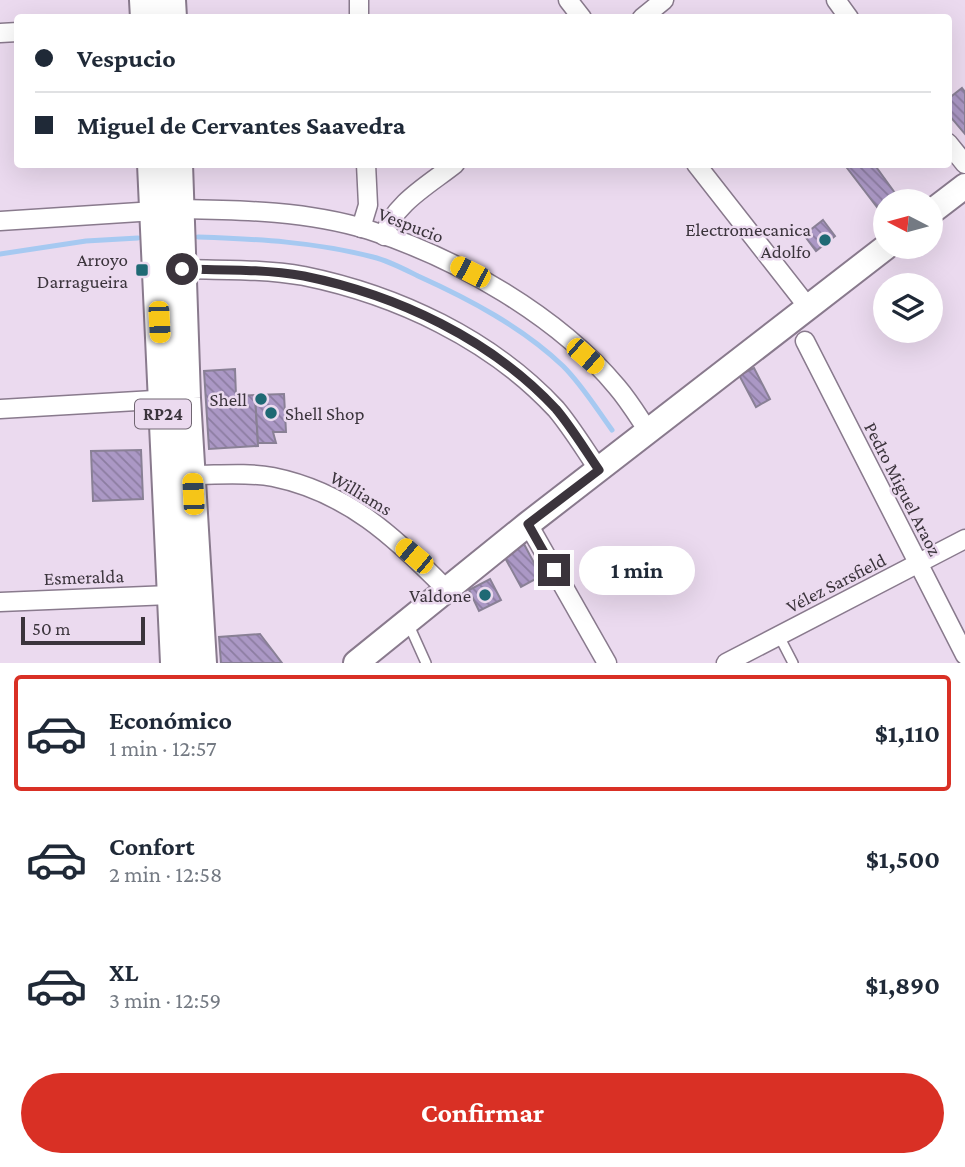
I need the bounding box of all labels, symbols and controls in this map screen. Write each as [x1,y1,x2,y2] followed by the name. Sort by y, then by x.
[77,44,176,73] text: Vespucio
[77,111,405,140] text: Miguel de Cervantes Saavedra
[873,189,943,259] north arrow
[873,189,943,343] map controls
[375,203,447,247] street label: Vespucio
[685,219,811,262] place label: Electromecanica Adolfo
[817,232,833,248] marker: Electromecanica Adolfo
[37,249,128,292] place label: Arroyo Darragueira
[166,253,198,285] route start
[447,253,494,291] car
[134,262,150,278] marker: Arroyo Darragueira
[873,273,943,343] button: layers
[148,300,171,344] car
[563,334,608,378] car
[210,389,247,410] place label: Shell
[253,391,269,407] marker: Shell
[135,400,191,428] road number: RP24
[285,403,365,424] place label: Shell Shop
[263,405,279,421] marker: Shell Shop
[860,419,946,559] street label: Pedro Miguel Araoz
[326,466,396,520] street label: Williams
[182,472,205,516] car
[392,534,437,578] car
[578,546,694,594] callout: 1 min
[783,549,889,617] street label: Vélez Sarsfield
[538,554,570,586] route end
[611,557,663,583] text: 1 min
[43,565,125,589] street label: Esmeralda
[409,585,471,606] place label: Valdone
[477,587,493,603] marker: Valdone
[21,614,145,646] scale bar
[32,618,71,639] text: 50 m
[25,702,88,765] icon: car
[109,706,232,735] text: Económico
[875,719,940,748] text: $1,110
[109,735,217,761] text: 1 min · 12:57
[25,828,88,891] icon: car
[109,832,195,861] text: Confort
[866,845,940,874] text: $1,500
[109,861,222,887] text: 2 min · 12:58
[25,954,88,1017] icon: car
[109,958,138,987] text: XL
[865,971,940,1000] text: $1,890
[109,987,221,1013] text: 3 min · 12:59
[21,1073,944,1153] button: Confirmar

